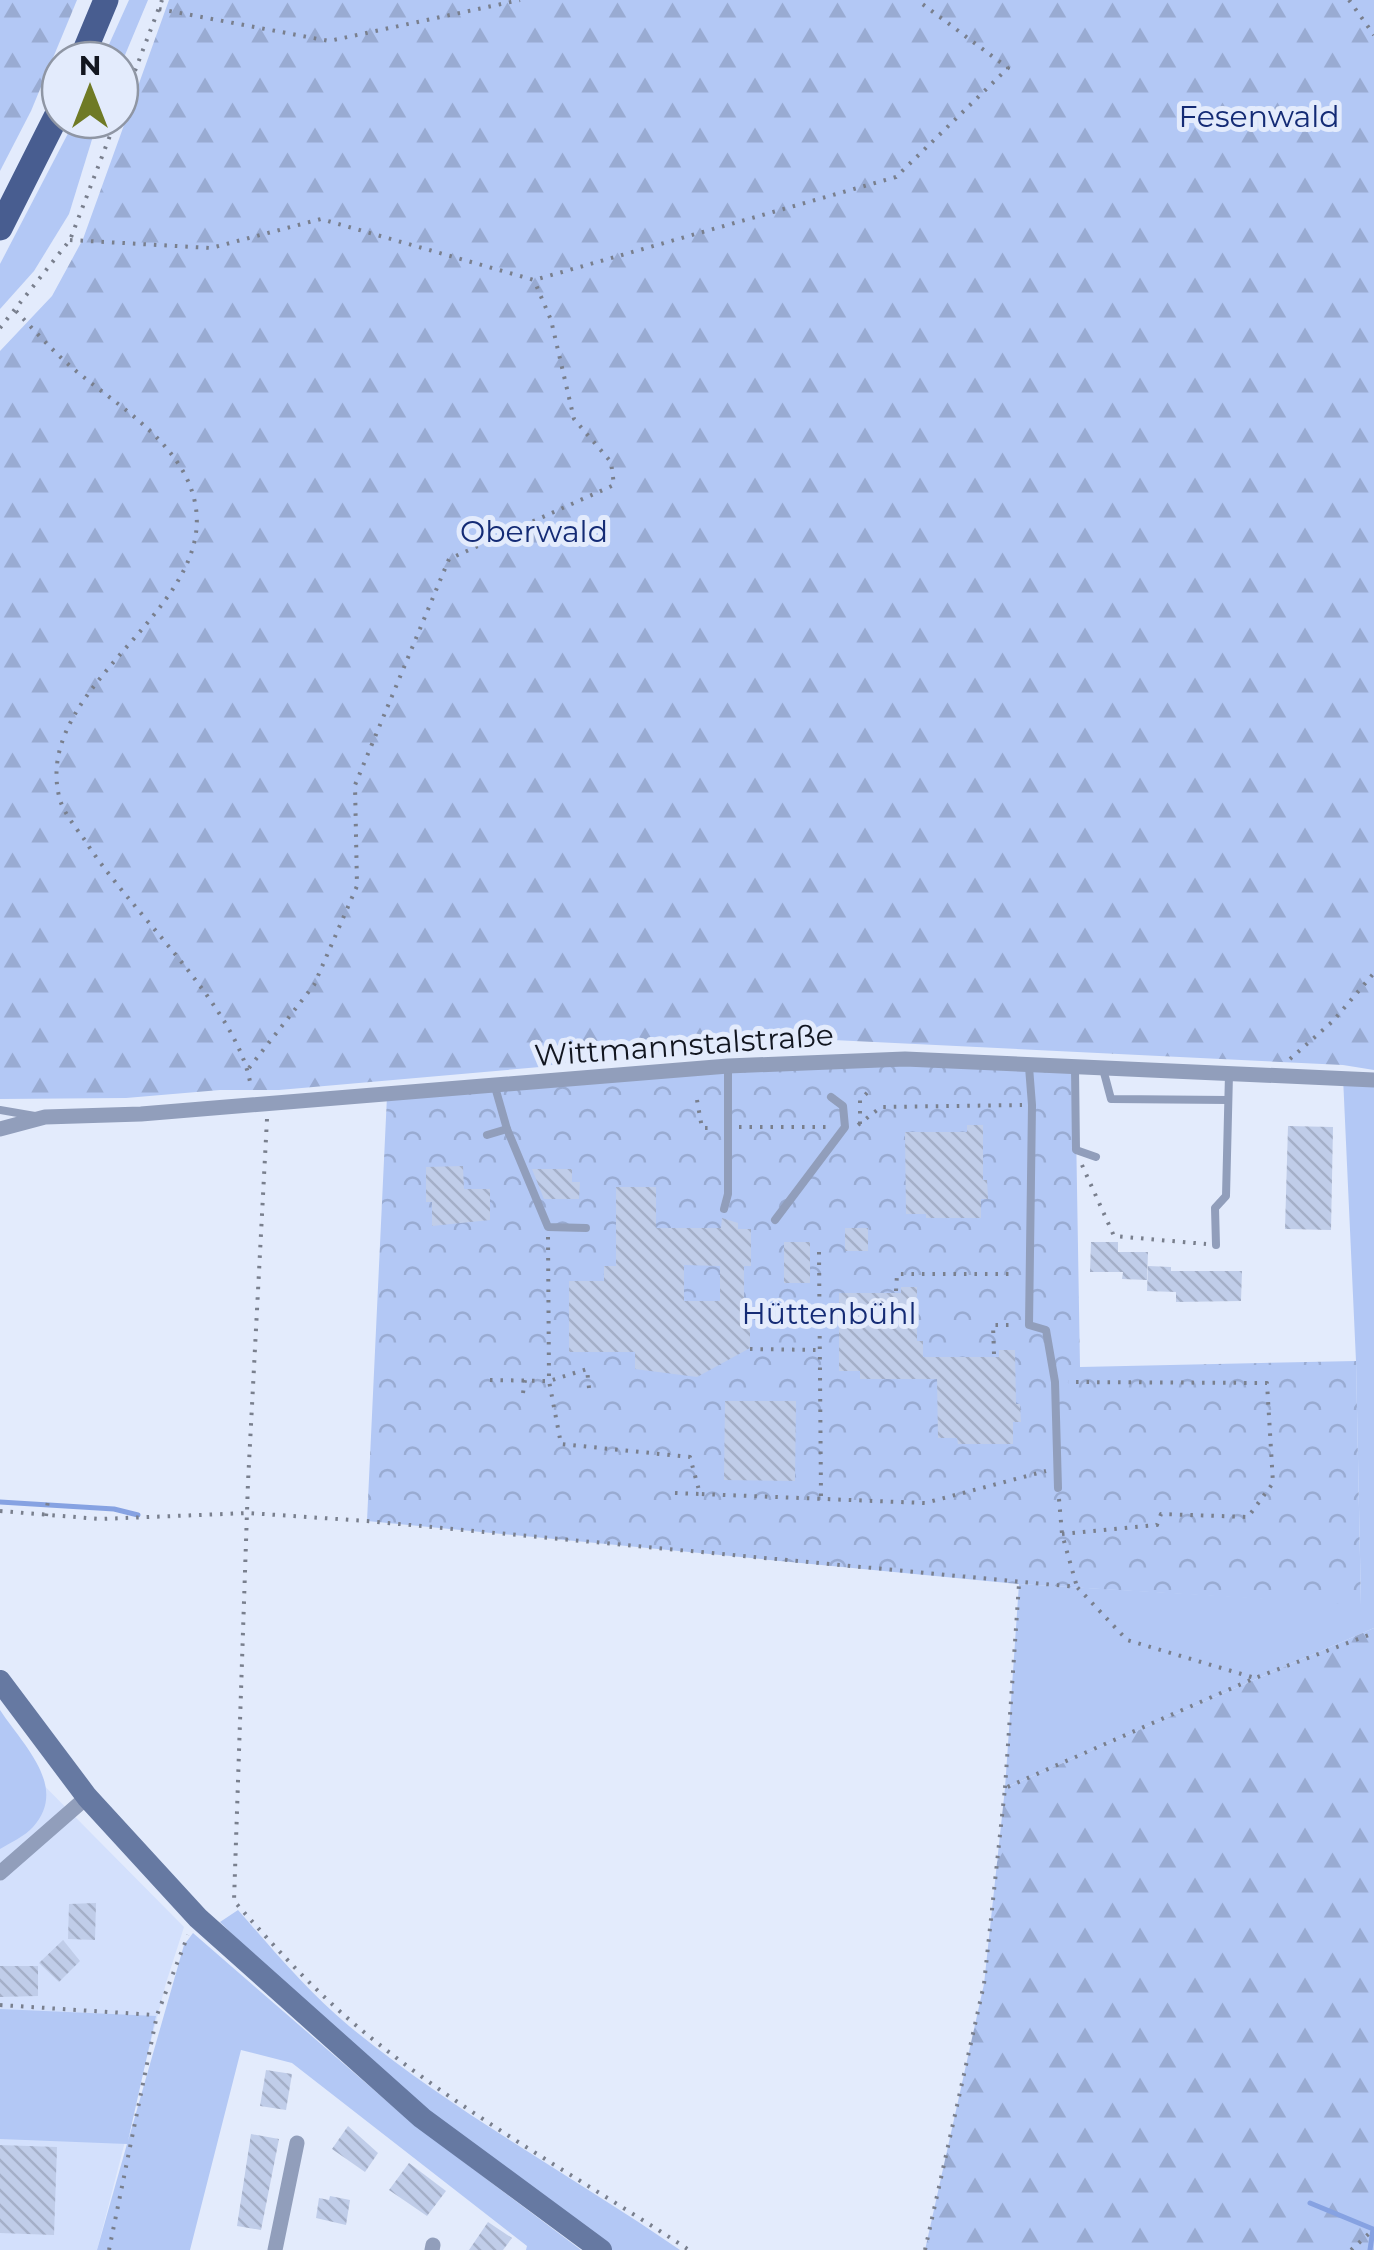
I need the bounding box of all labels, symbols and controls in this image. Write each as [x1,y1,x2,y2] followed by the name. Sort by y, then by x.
[40,40,140,140] north arrow
[79,48,101,82] text: N
[1178,98,1340,135] park label: Fesenwald
[460,513,608,550] park label: Oberwald
[533,1016,835,1074] street label: Wittmannstalstraße
[741,1295,917,1332] park label: Hüttenbühl

